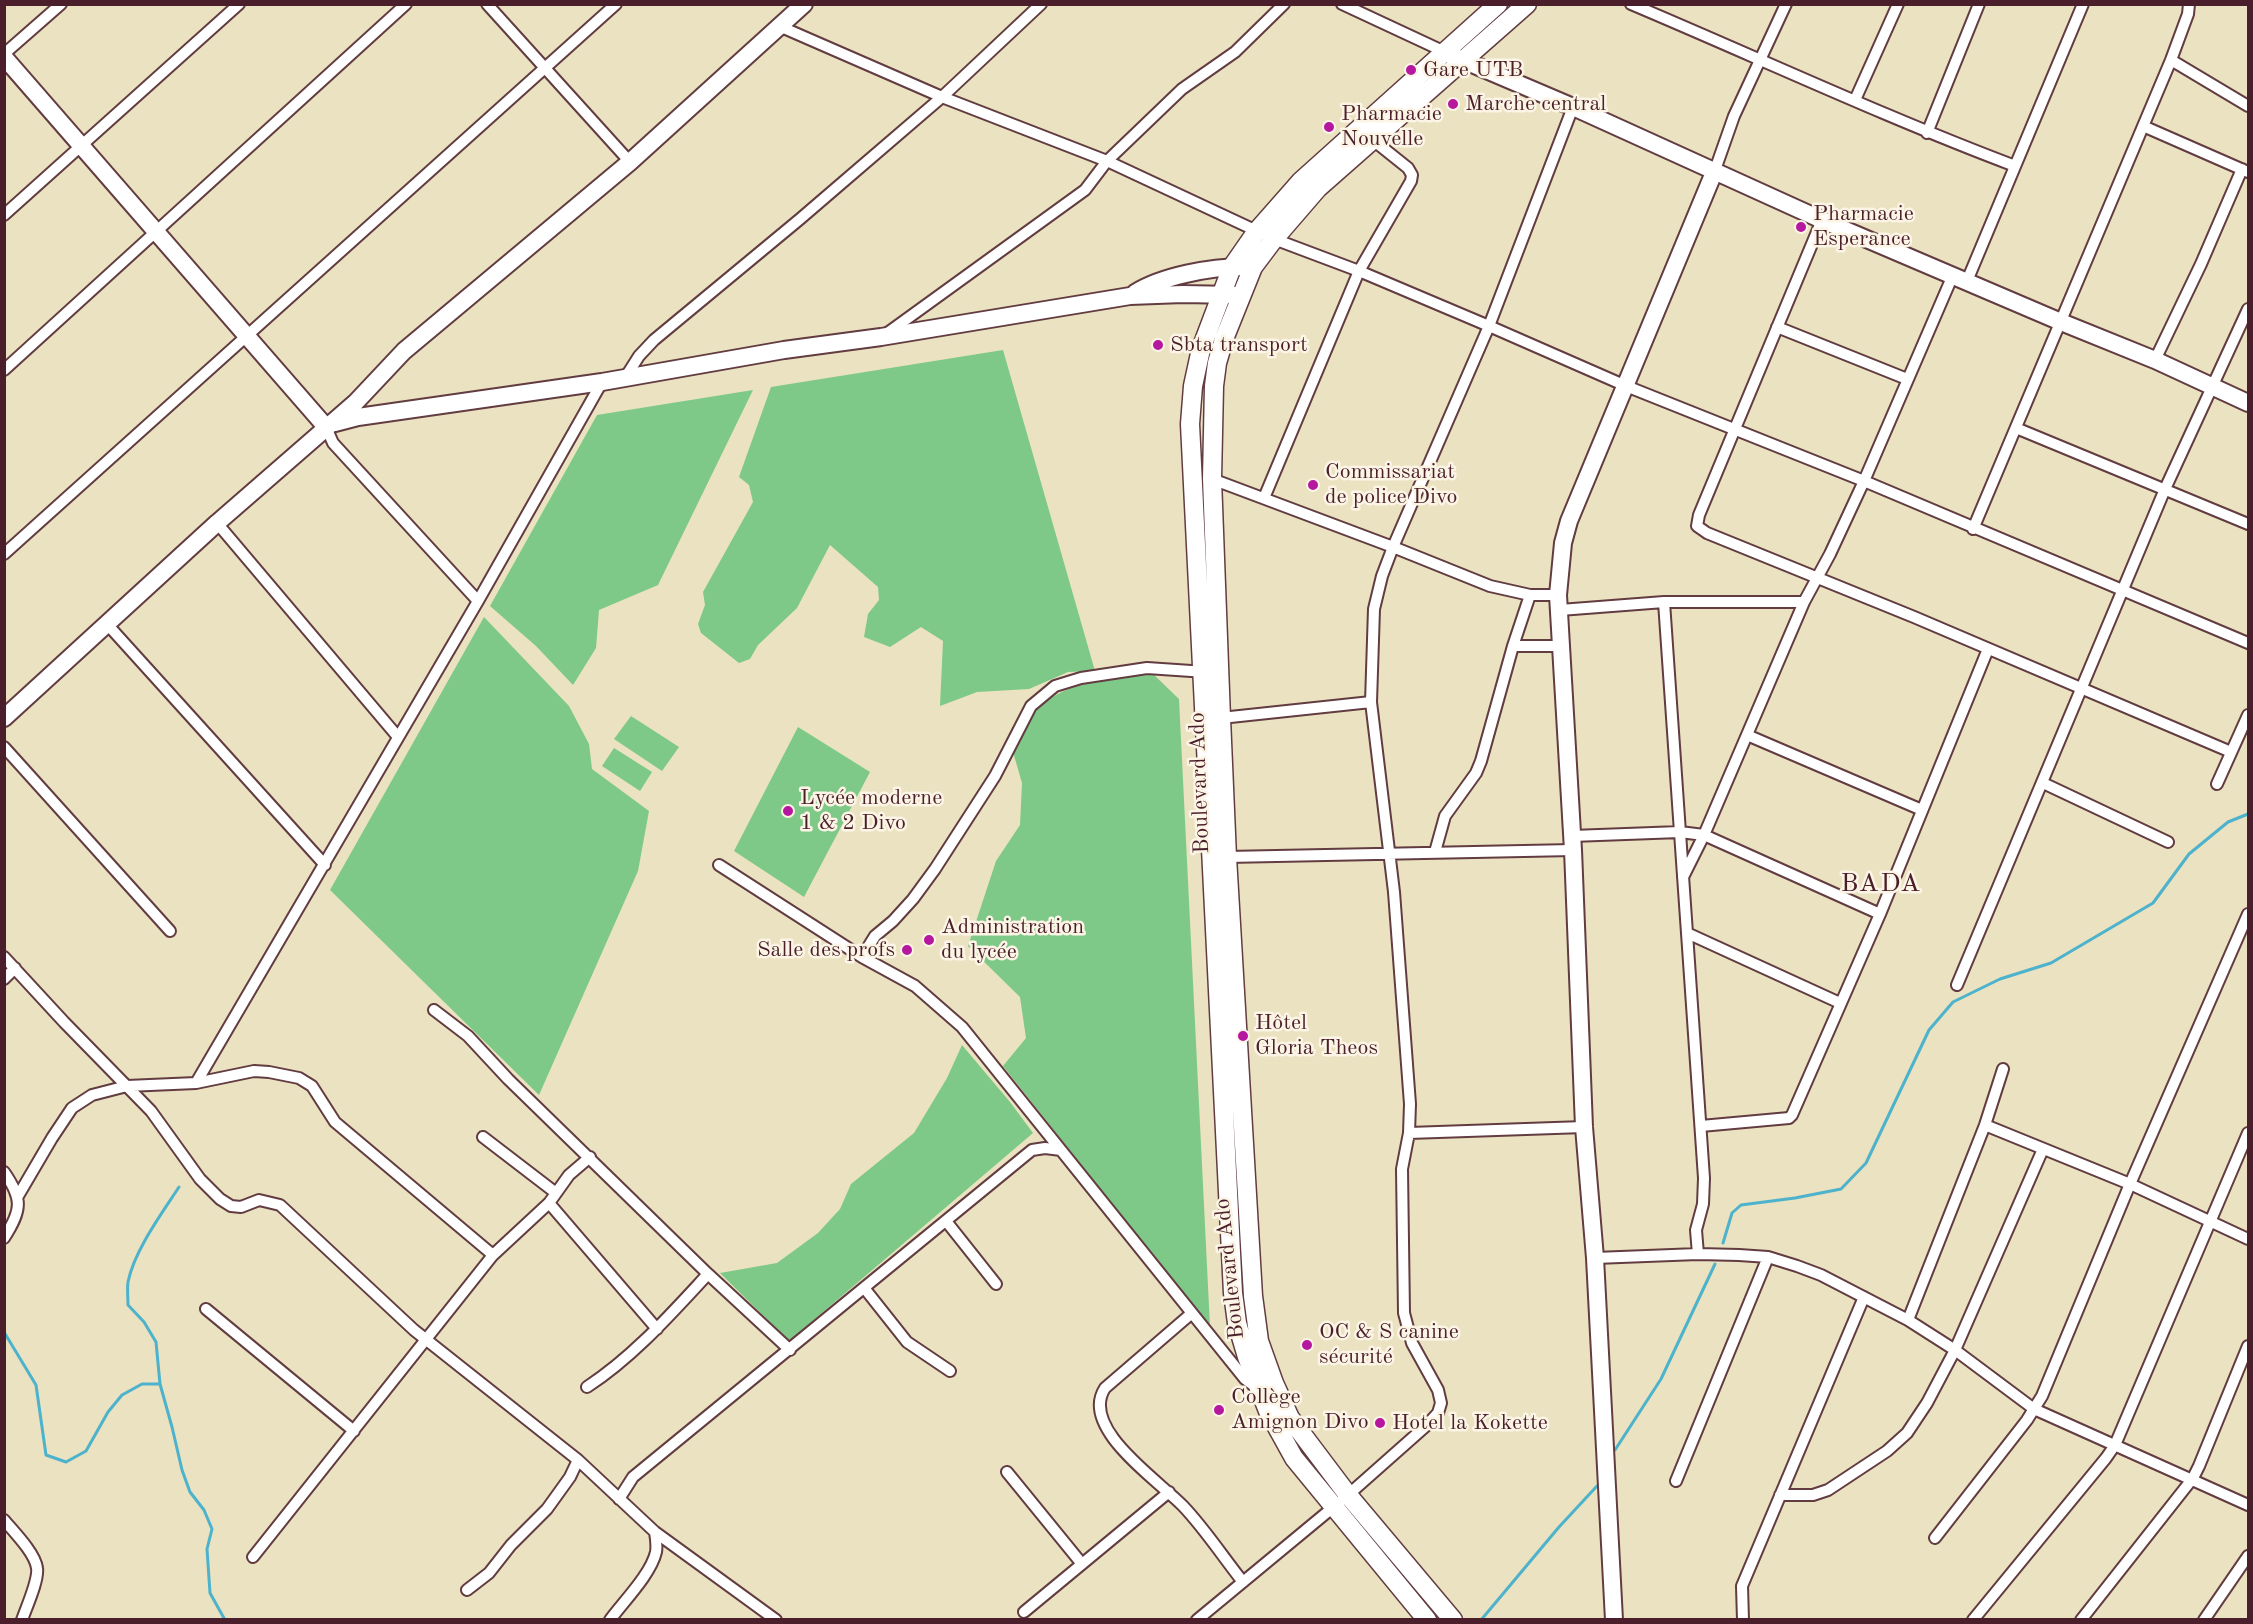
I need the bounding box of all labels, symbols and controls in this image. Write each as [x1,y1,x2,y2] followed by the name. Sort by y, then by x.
[1423,57,1523,83] place label: Gare UTB
[1404,63,1418,77] marker: Gare UTB
[1465,91,1606,117] place label: Marche central
[1446,97,1460,111] marker: Marche central
[1341,101,1442,152] place label: Pharmacie Nouvelle
[1322,120,1336,134] marker: Pharmacie Nouvelle
[1813,201,1914,252] place label: Pharmacie Esperance
[1794,220,1808,234] marker: Pharmacie Esperance
[1170,332,1308,358] place label: Sbta transport
[1151,338,1165,352] marker: Sbta transport
[1325,459,1457,511] place label: Commissariat de police Divo
[1306,478,1320,492] marker: Commissariat de police Divo
[1184,712,1216,854] street label: Boulevard Ado
[800,785,942,836] place label: Lycée moderne 1 & 2 Divo
[781,804,795,818] marker: Lycée moderne 1 & 2 Divo
[1840,868,1922,900] district label: BADA
[941,914,1084,966] place label: Administration du lycée
[922,933,936,947] marker: Administration du lycée
[757,937,895,963] place label: Salle des profs
[900,943,914,957] marker: Salle des profs
[1255,1010,1378,1062] place label: Hôtel Gloria Theos
[1236,1029,1250,1043] marker: Hôtel Gloria Theos
[1209,1197,1251,1341] street label: Boulevard Ado
[1319,1319,1459,1370] place label: OC & S canine sécurité
[1300,1338,1314,1352] marker: OC & S canine sécurité
[1231,1384,1369,1436] place label: Collège Amignon Divo
[1212,1403,1226,1417] marker: Collège Amignon Divo
[1392,1410,1548,1436] place label: Hotel la Kokette
[1373,1416,1387,1430] marker: Hotel la Kokette

